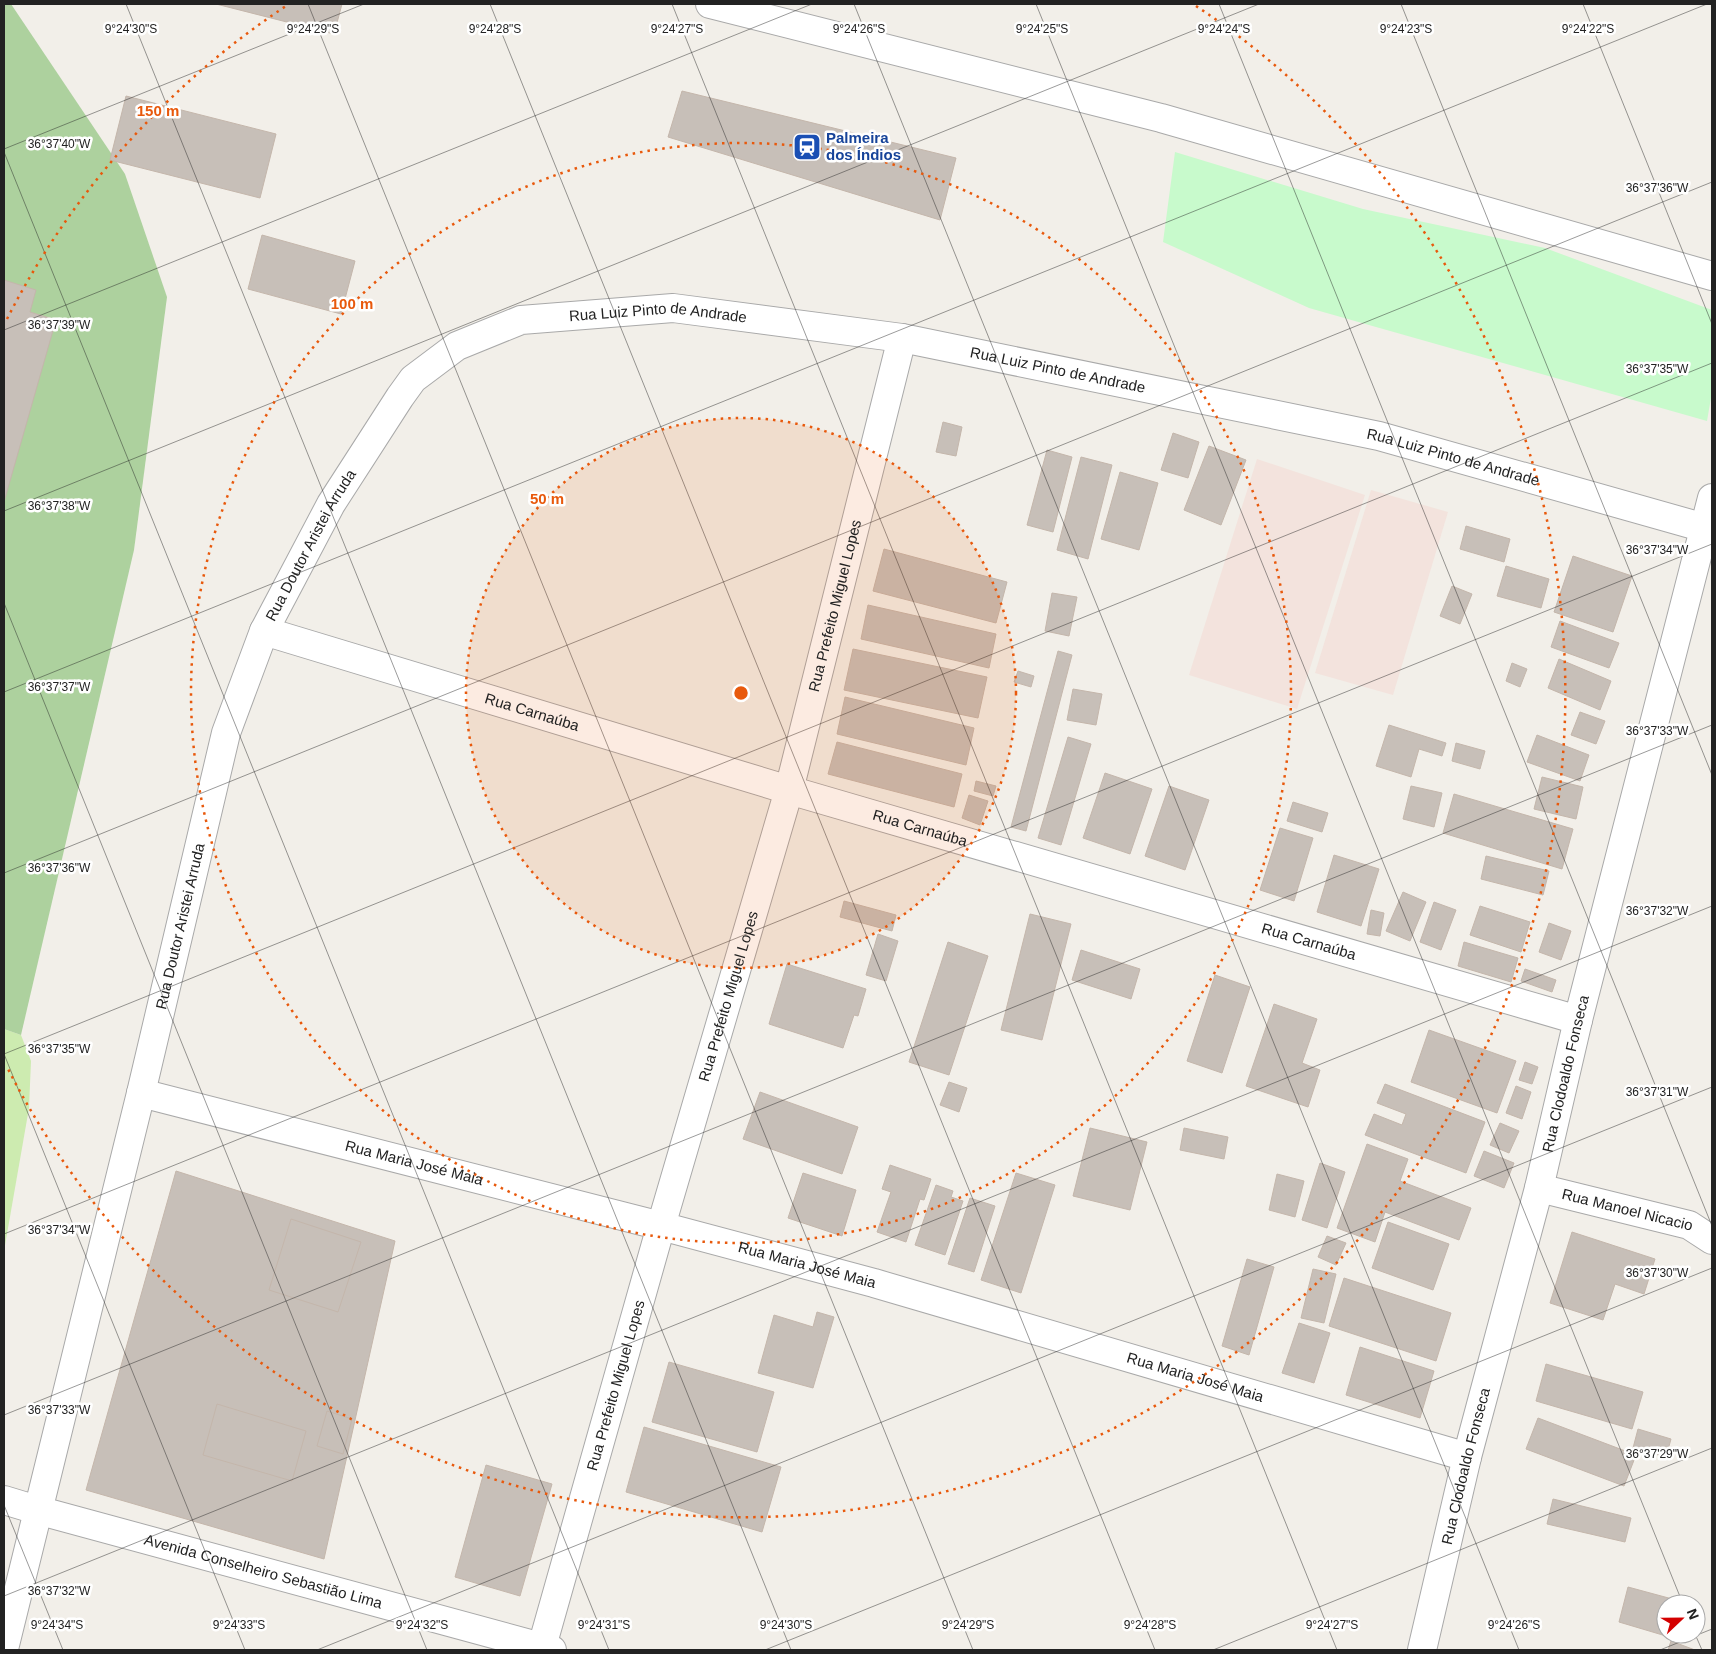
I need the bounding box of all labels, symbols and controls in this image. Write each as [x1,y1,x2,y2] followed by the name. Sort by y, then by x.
[105,22,157,36] text: 9°24'30"S
[287,22,339,36] text: 9°24'29"S
[469,22,521,36] text: 9°24'28"S
[651,22,703,36] text: 9°24'27"S
[833,22,885,36] text: 9°24'26"S
[1016,22,1068,36] text: 9°24'25"S
[1198,22,1250,36] text: 9°24'24"S
[1380,22,1432,36] text: 9°24'23"S
[1562,22,1614,36] text: 9°24'22"S
[137,102,179,119] text: 150 m
[826,129,901,163] place label: Palmeira dos Índios
[792,132,822,162] station icon: Palmeira dos Índios
[28,137,91,151] text: 36°37'40"W
[1626,181,1689,195] text: 36°37'36"W
[331,295,373,312] text: 100 m
[568,299,748,326] street label: Rua Luiz Pinto de Andrade
[28,318,91,332] text: 36°37'39"W
[969,343,1147,396] street label: Rua Luiz Pinto de Andrade
[1626,362,1689,376] text: 36°37'35"W
[1365,425,1542,489] street label: Rua Luiz Pinto de Andrade
[262,466,359,624] street label: Rua Doutor Aristei Arruda
[530,490,564,507] text: 50 m
[28,499,91,513] text: 36°37'38"W
[805,518,864,693] street label: Rua Prefeito Miguel Lopes
[1626,543,1689,557] text: 36°37'34"W
[28,680,91,694] text: 36°37'37"W
[732,684,750,702] centre of rings
[483,689,582,734] street label: Rua Carnaúba
[1626,724,1689,738] text: 36°37'33"W
[871,806,970,850] street label: Rua Carnaúba
[152,841,208,1011] street label: Rua Doutor Aristei Arruda
[28,861,91,875] text: 36°37'36"W
[1626,904,1689,918] text: 36°37'32"W
[695,909,761,1083] street label: Rua Prefeito Miguel Lopes
[1260,919,1359,963] street label: Rua Carnaúba
[1539,993,1592,1154] street label: Rua Clodoaldo Fonseca
[28,1042,91,1056] text: 36°37'35"W
[1626,1085,1689,1099] text: 36°37'31"W
[344,1137,486,1188] street label: Rua Maria José Maia
[1560,1185,1695,1234] street label: Rua Manoel Nicacio
[28,1223,91,1237] text: 36°37'34"W
[737,1238,879,1291] street label: Rua Maria José Maia
[1626,1266,1689,1280] text: 36°37'30"W
[583,1298,648,1473] street label: Rua Prefeito Miguel Lopes
[1125,1349,1266,1405] street label: Rua Maria José Maia
[1438,1385,1493,1546] street label: Rua Clodoaldo Fonseca
[28,1403,91,1417] text: 36°37'33"W
[1626,1447,1689,1461] text: 36°37'29"W
[143,1531,385,1612] street label: Avenida Conselheiro Sebastião Lima
[28,1584,91,1598] text: 36°37'32"W
[1656,1594,1706,1644] north arrow
[1684,1606,1702,1622] text: N
[31,1618,83,1632] text: 9°24'34"S
[213,1618,265,1632] text: 9°24'33"S
[396,1618,448,1632] text: 9°24'32"S
[578,1618,630,1632] text: 9°24'31"S
[760,1618,812,1632] text: 9°24'30"S
[942,1618,994,1632] text: 9°24'29"S
[1124,1618,1176,1632] text: 9°24'28"S
[1306,1618,1358,1632] text: 9°24'27"S
[1488,1618,1540,1632] text: 9°24'26"S

